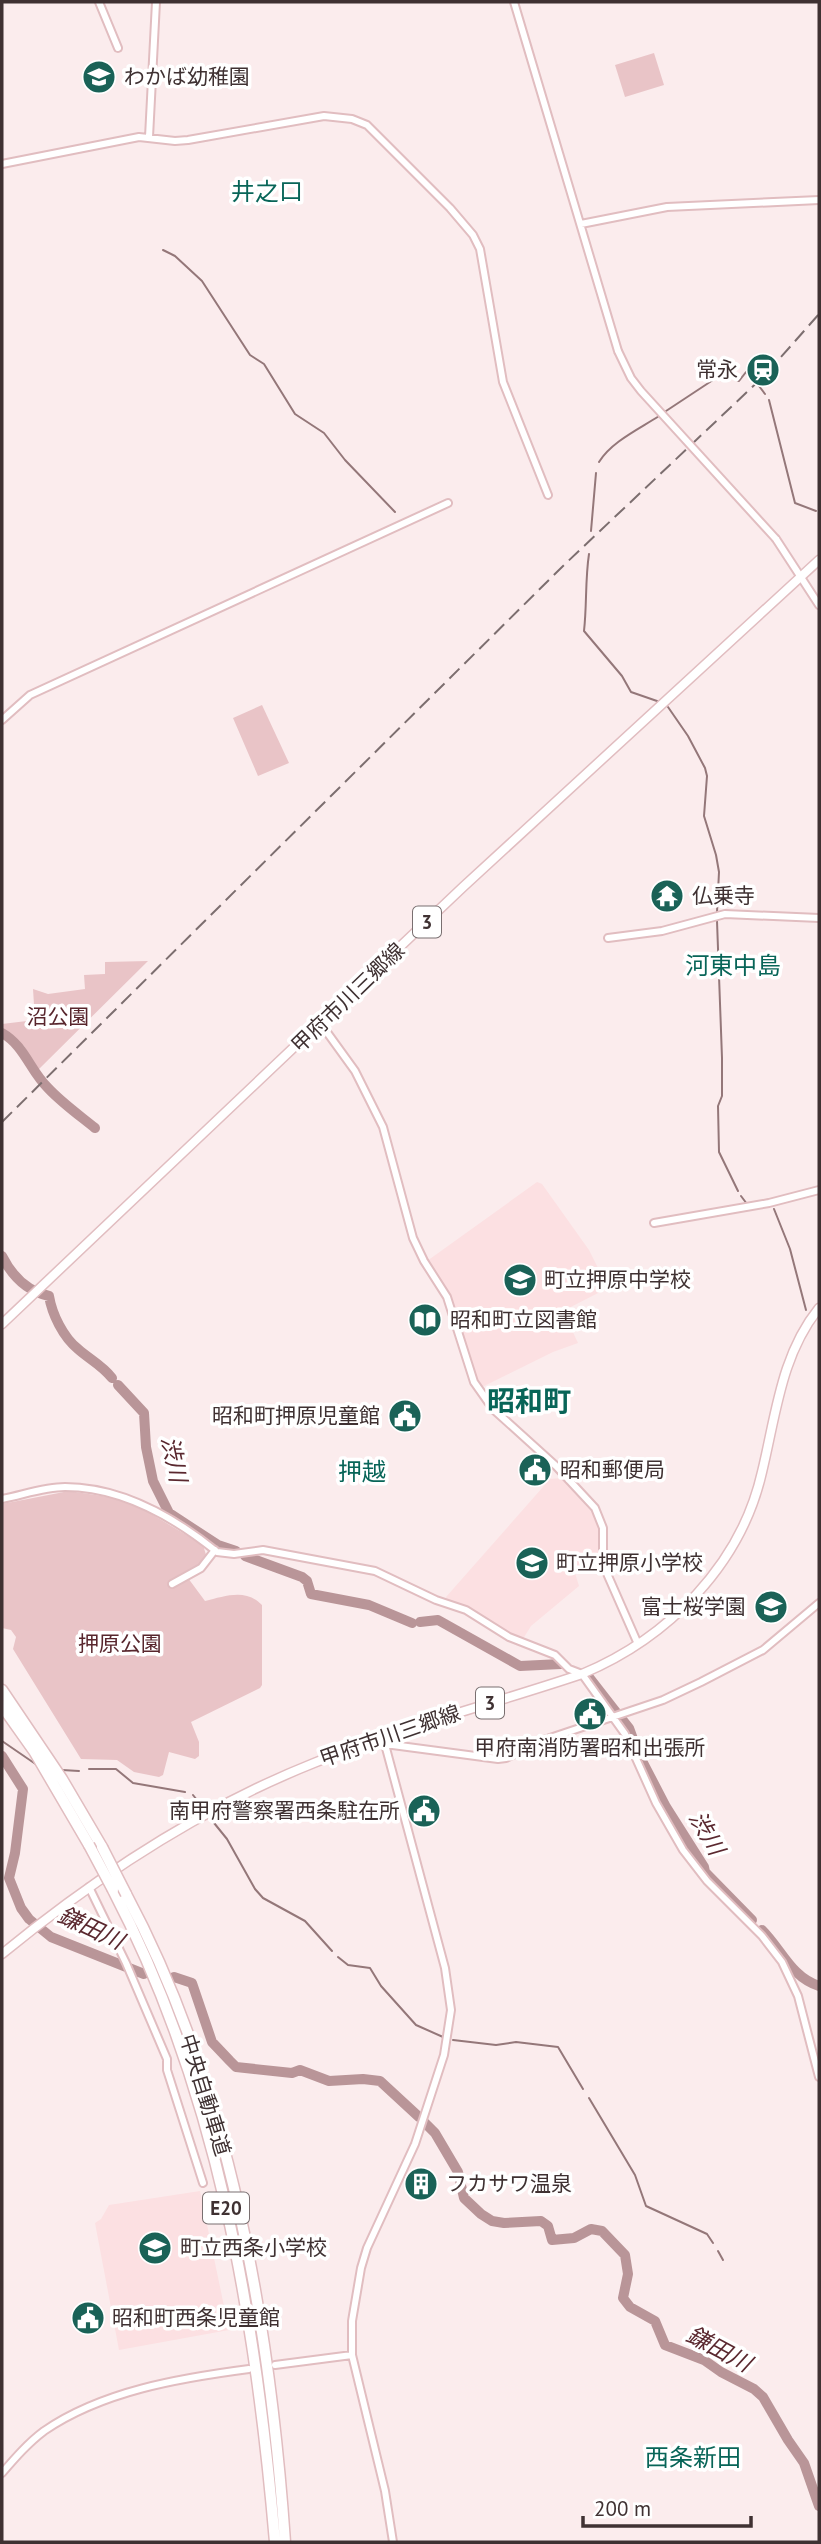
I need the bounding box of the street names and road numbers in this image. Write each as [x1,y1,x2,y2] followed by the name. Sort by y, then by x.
[413,906,441,938] road number: 3
[285,937,410,1058] street label: 甲府市川三郷線
[476,1688,504,1718] road number: 3
[316,1699,464,1772] street label: 甲府市川三郷線
[174,2031,237,2159] street label: 中央自動車道
[203,2192,249,2224] road number: E20

